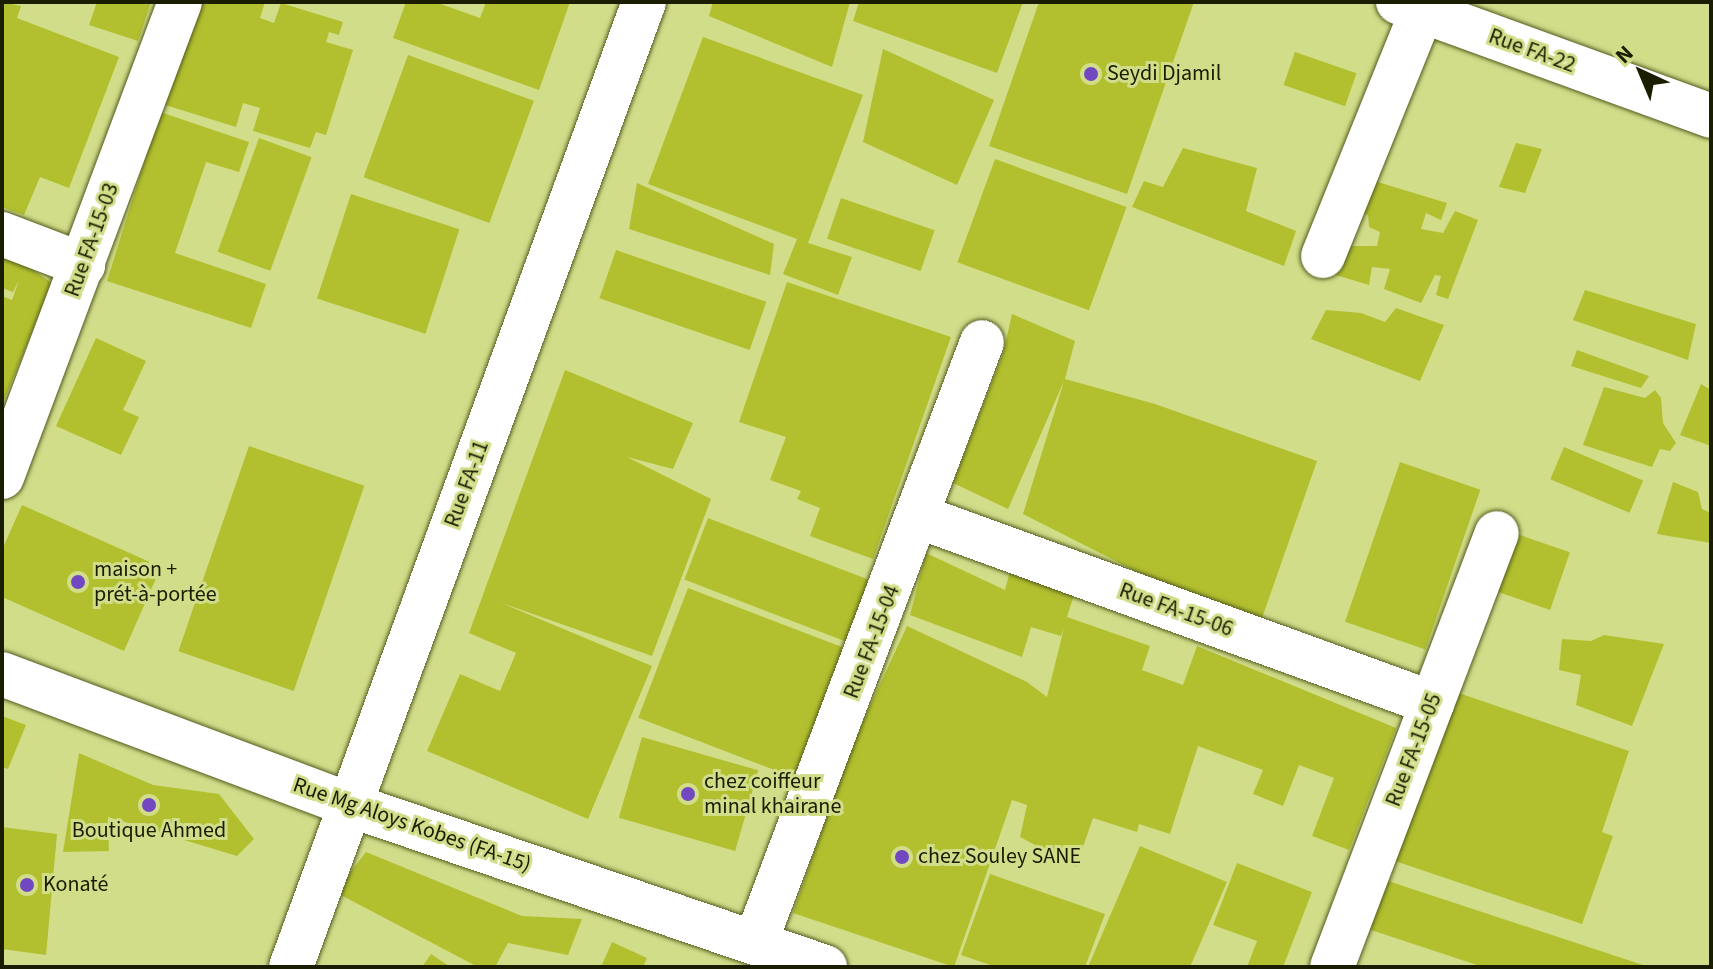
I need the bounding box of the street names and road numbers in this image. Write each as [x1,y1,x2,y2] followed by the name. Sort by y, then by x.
[1485,23,1579,79] street label: Rue FA-22
[59,179,125,301] street label: Rue FA-15-03
[439,437,495,531] street label: Rue FA-11
[1115,577,1237,643] street label: Rue FA-15-06
[838,582,906,702] street label: Rue FA-15-04
[1380,690,1448,810] street label: Rue FA-15-05
[290,772,534,878] street label: Rue Mg Aloys Kobes (FA-15)

